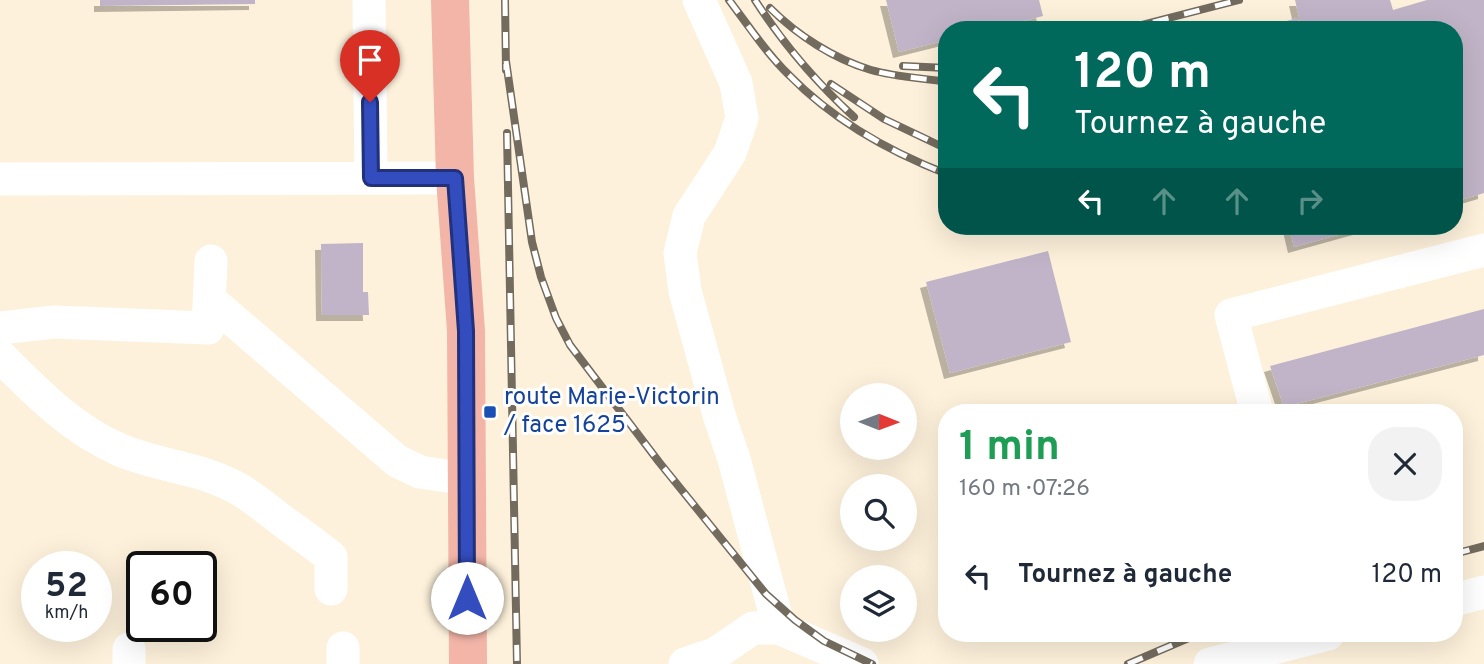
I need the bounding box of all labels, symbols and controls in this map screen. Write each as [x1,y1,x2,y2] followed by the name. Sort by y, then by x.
[340,30,400,102] pin
[351,41,389,79] icon: arrive
[1074,44,1211,106] text: 120 m
[959,49,1050,140] icon: left
[1074,105,1326,145] text: Tournez à gauche
[1072,182,1110,220] icon: left
[1145,182,1183,220] icon: ahead
[1218,182,1256,220] icon: ahead
[1291,182,1329,220] icon: right
[503,383,720,441] place label: route Marie-Victorin / face 1625
[840,383,917,460] north arrow
[840,383,917,642] map controls
[482,404,498,420] marker: route Marie-Victorin / face 1625
[959,422,1060,475] text: 1 min
[1368,427,1442,501] button: close
[840,474,917,551] button: search
[959,475,1090,504] text: 160 m · 07:26
[126,551,217,642] speed limit sign: 60
[959,557,997,595] icon: left
[1018,559,1232,592] text: Tournez à gauche
[1372,559,1442,592] text: 120 m
[430,561,504,635] position arrow
[45,565,88,609] text: 52
[840,565,917,642] button: layers
[45,602,88,625] text: km/h

